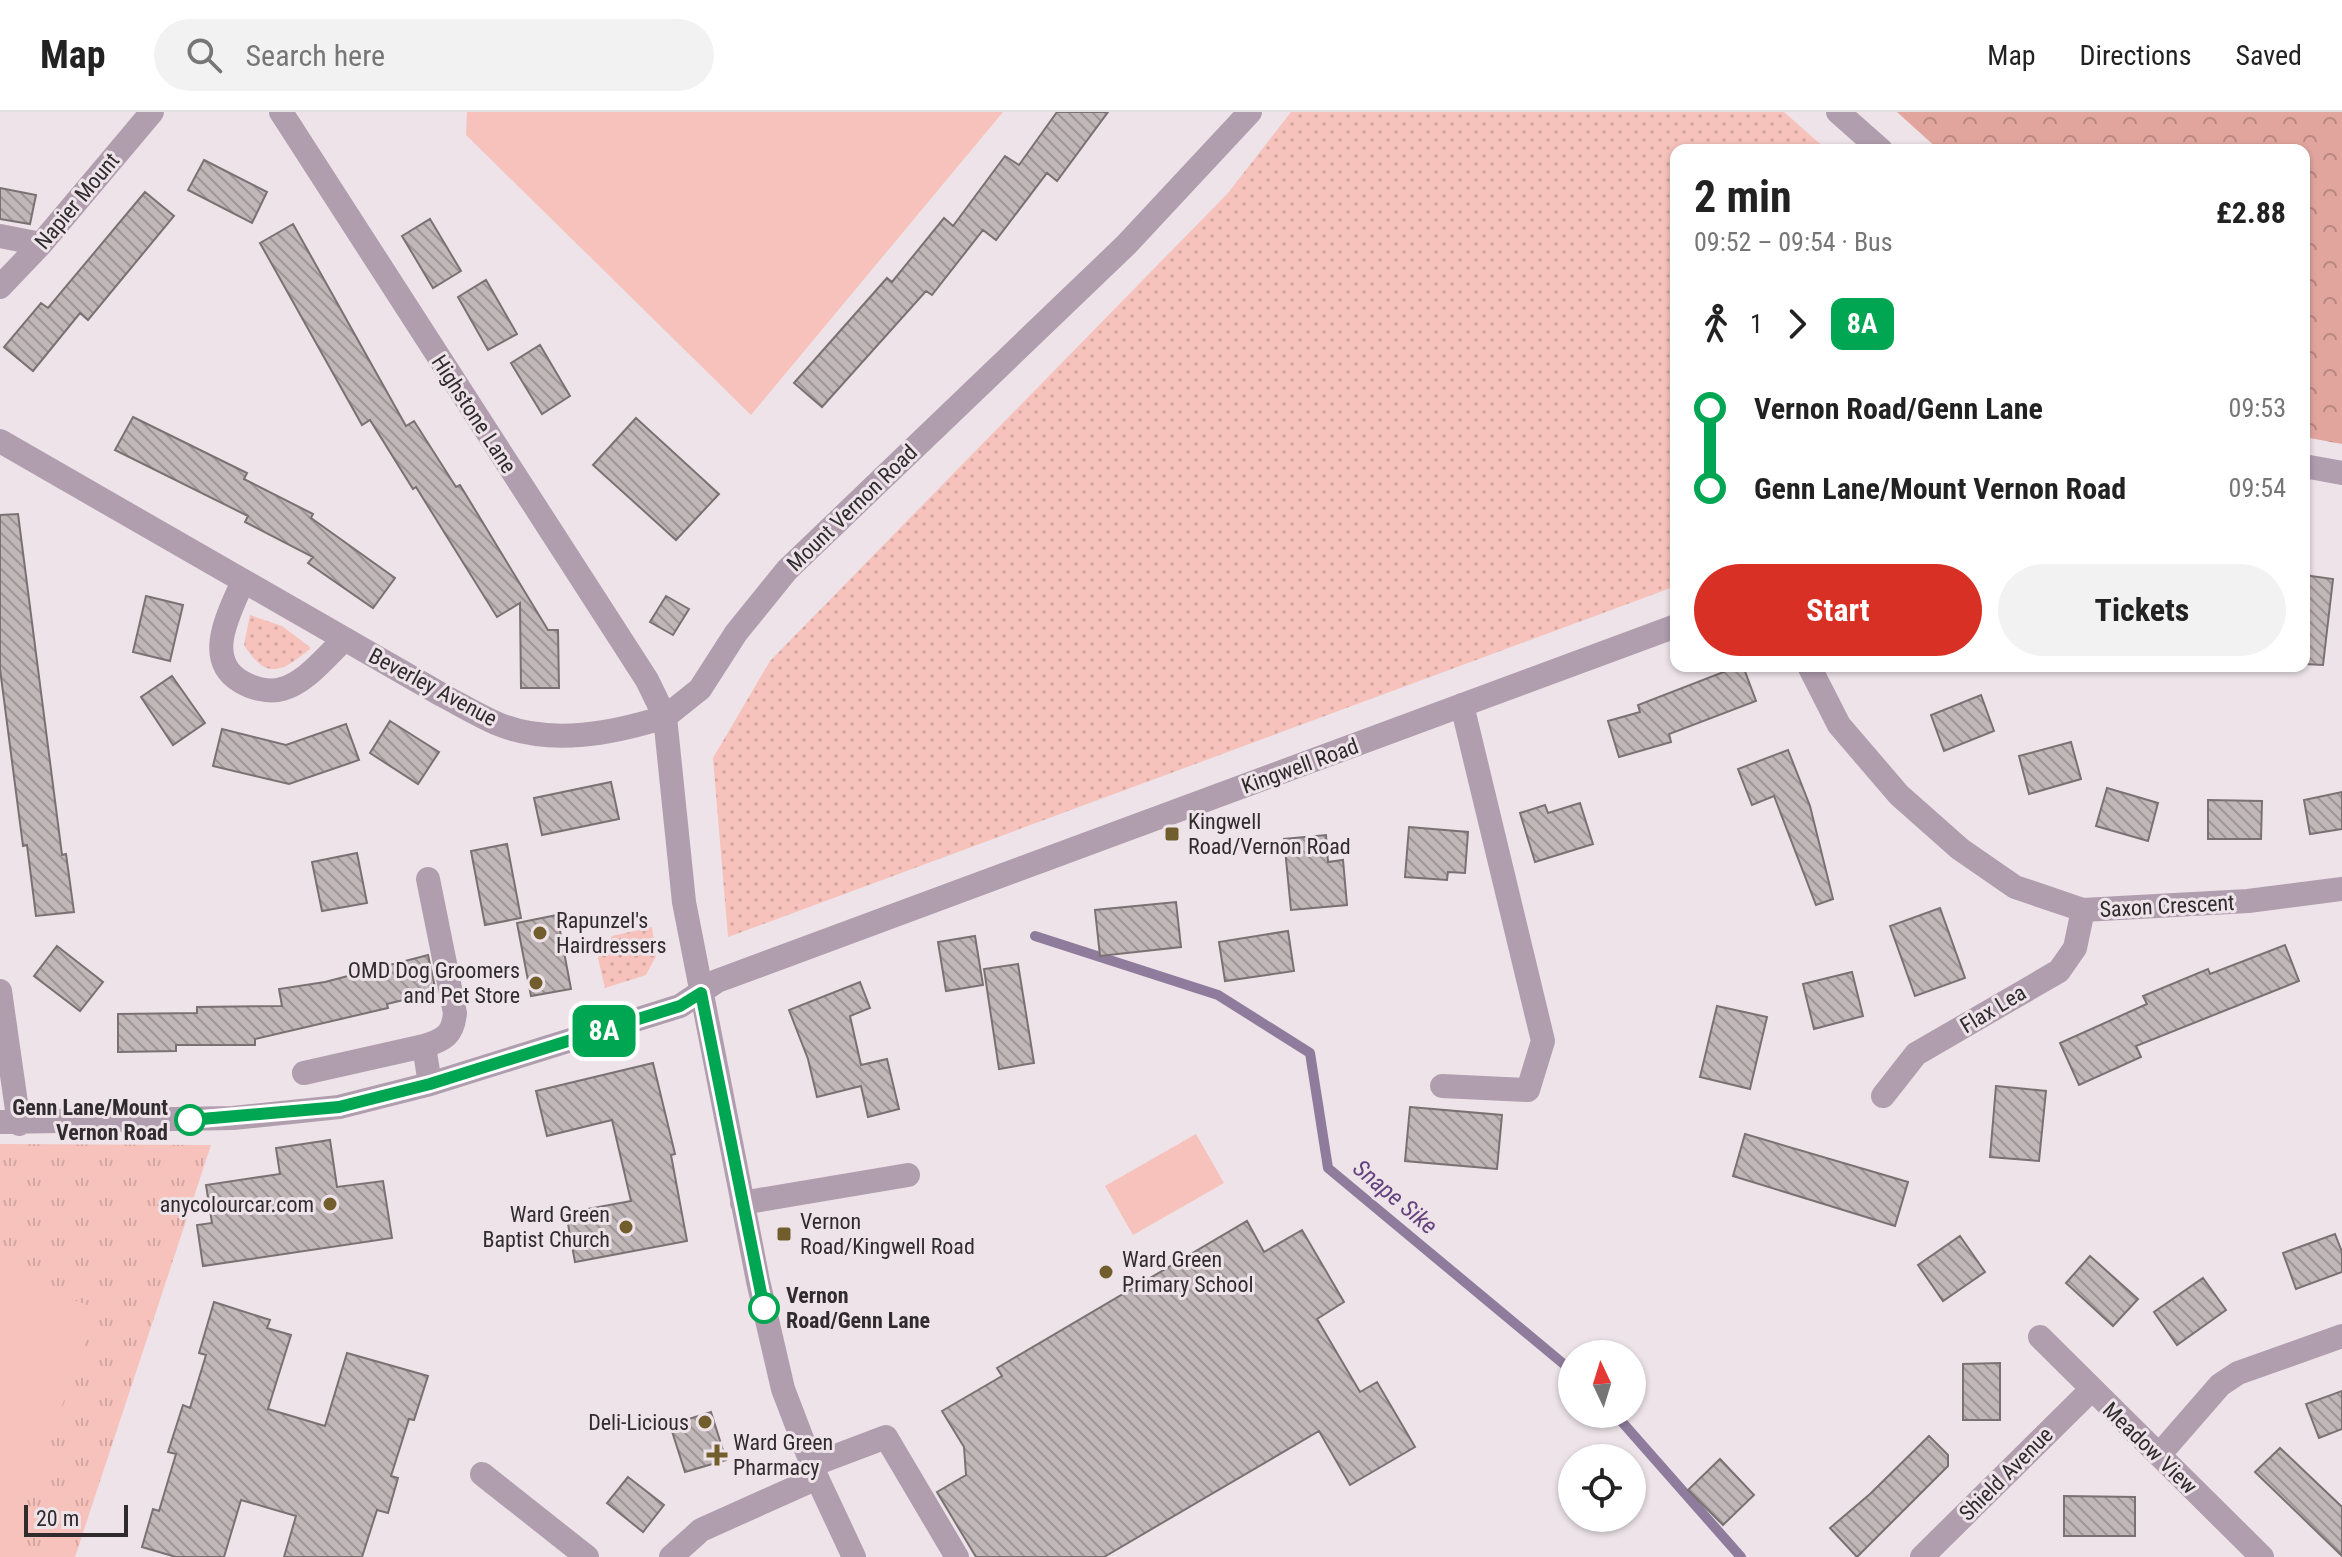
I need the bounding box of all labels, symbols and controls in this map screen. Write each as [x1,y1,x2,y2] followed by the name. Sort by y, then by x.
[154,19,714,91] search box
[40,33,106,77] text: Map
[182,33,226,77] icon: search
[246,38,385,73] text: Search here
[1987,39,2036,72] text: Map
[2080,39,2191,72] text: Directions
[2235,39,2302,72] text: Saved
[30,148,124,254] street label: Napier Mount
[1694,171,1792,223] text: 2 min
[2216,195,2286,230] text: £2.88
[1694,227,1893,257] text: 09:52 – 09:54 · Bus
[1694,302,1738,346] icon: walk
[1775,302,1819,346] icon: forward
[1847,307,1878,340] text: 8A
[1750,309,1763,339] text: 1
[427,350,521,478] street label: Highstone Lane
[1754,391,2043,426] text: Vernon Road/Genn Lane
[2229,393,2286,423] text: 09:53
[782,440,922,576] street label: Mount Vernon Road
[1754,471,2126,506] text: Genn Lane/Mount Vernon Road
[2229,473,2286,503] text: 09:54
[1694,564,1982,656] button: Start
[1998,564,2286,656] button: Tickets
[365,643,501,731] street label: Beverley Avenue
[1238,733,1362,799] street label: Kingwell Road
[1188,809,1351,859] place label: Kingwell Road/Vernon Road
[1163,825,1181,843] marker: Kingwell Road/Vernon Road
[2099,890,2235,922] street label: Saxon Crescent
[556,908,667,958] place label: Rapunzel's Hairdressers
[531,924,549,942] marker: Rapunzel's Hairdressers
[348,958,520,1008] place label: OMD Dog Groomers and Pet Store
[527,974,545,992] marker: OMD Dog Groomers and Pet Store
[1956,980,2030,1038] street label: Flax Lea
[568,1005,640,1057] line badge: 8A
[589,1014,619,1047] text: 8A
[12,1095,168,1145] place label: Genn Lane/Mount Vernon Road
[175,1105,205,1135] marker: Genn Lane/Mount Vernon Road
[1347,1154,1443,1240] water label: Snape Sike
[160,1192,314,1217] place label: anycolourcar.com
[321,1195,339,1213] marker: anycolourcar.com
[482,1202,610,1252] place label: Ward Green Baptist Church
[800,1209,975,1259] place label: Vernon Road/Kingwell Road
[617,1218,635,1236] marker: Ward Green Baptist Church
[775,1225,793,1243] marker: Vernon Road/Kingwell Road
[1122,1247,1253,1297] place label: Ward Green Primary School
[1097,1263,1115,1281] marker: Ward Green Primary School
[786,1283,930,1333] place label: Vernon Road/Genn Lane
[749,1293,779,1323] marker: Vernon Road/Genn Lane
[1558,1340,1646,1428] north arrow
[1558,1340,1646,1532] map controls
[2098,1397,2202,1499] street label: Meadow View
[588,1410,689,1435] place label: Deli-Licious
[696,1413,714,1431] marker: Deli-Licious
[1954,1422,2058,1526] street label: Shield Avenue
[733,1430,833,1480] place label: Ward Green Pharmacy
[1558,1444,1646,1532] button: locate
[708,1446,726,1464] marker: Ward Green Pharmacy
[24,1501,128,1537] scale bar
[36,1506,79,1531] text: 20 m

